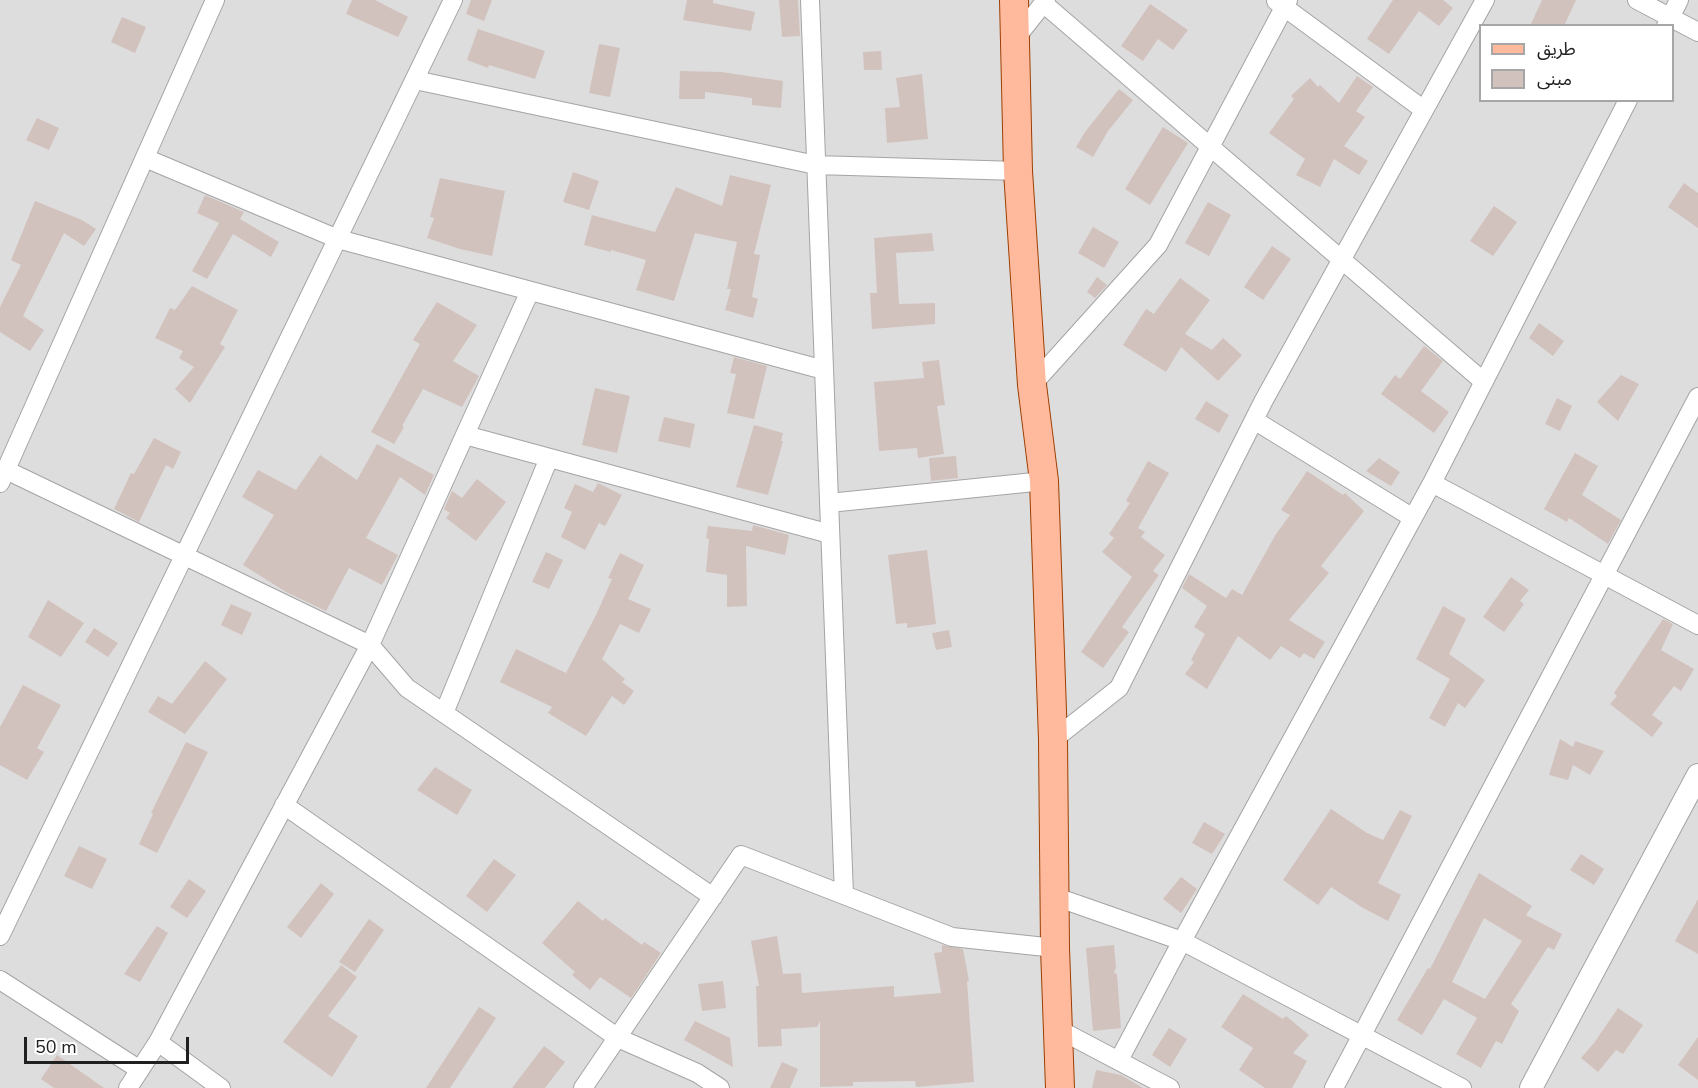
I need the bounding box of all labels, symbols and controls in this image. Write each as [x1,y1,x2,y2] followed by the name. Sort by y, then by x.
[1479,24,1674,102] legend
[1537,37,1576,61] text: طريق
[1537,67,1572,91] text: مبنى
[27,1025,192,1063] scale bar
[35,1035,77,1059] text: 50 m

